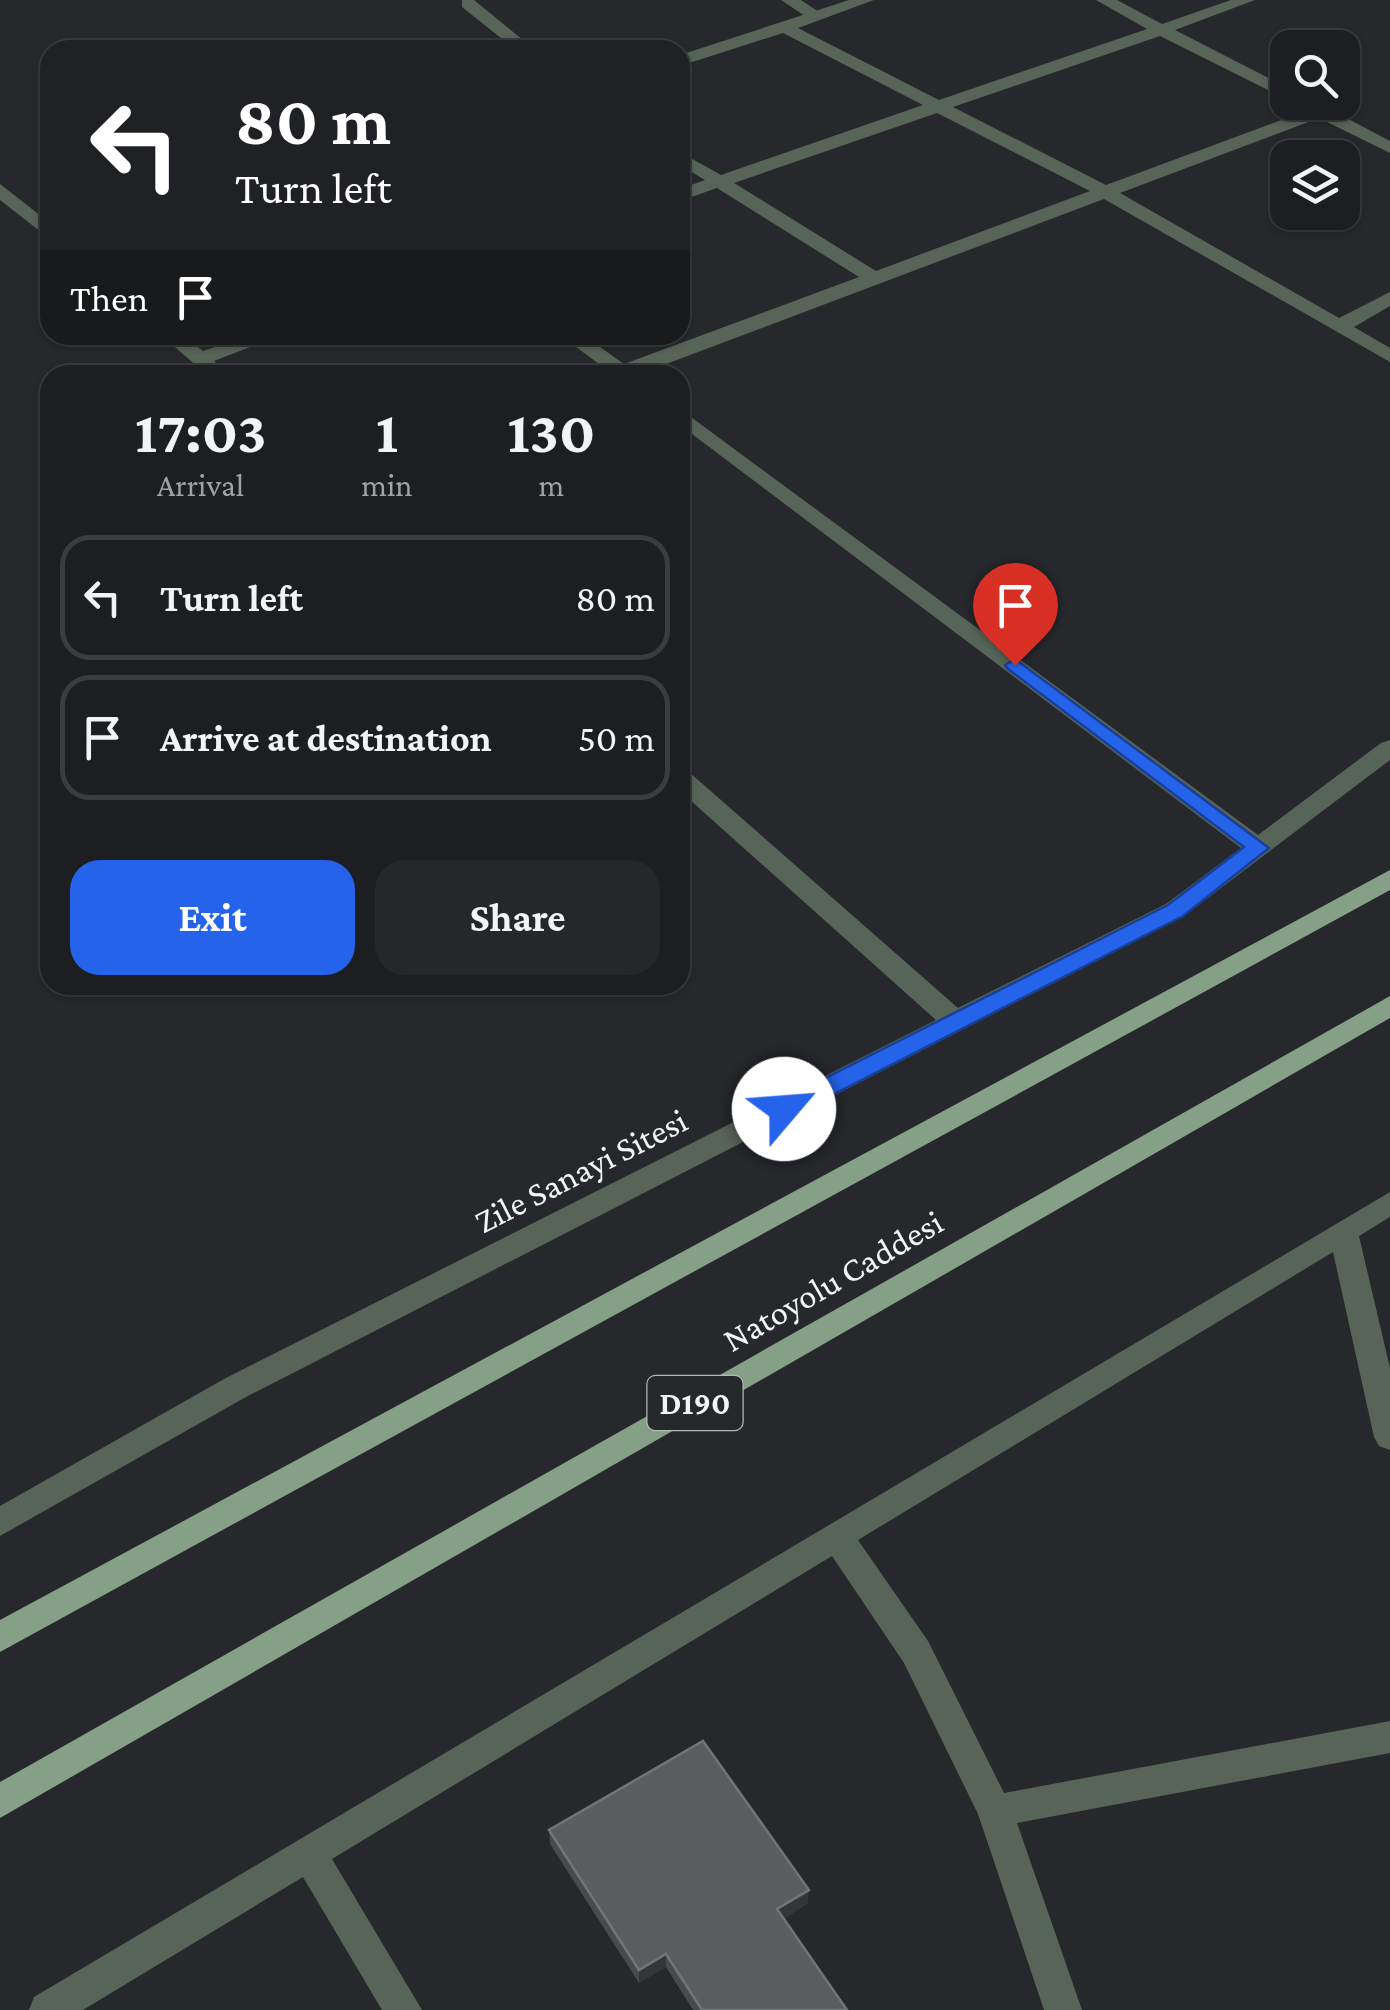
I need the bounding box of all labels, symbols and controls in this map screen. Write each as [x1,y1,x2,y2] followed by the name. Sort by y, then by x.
[1270,30,1360,230] map controls
[1270,30,1360,120] button: search
[70,80,200,210] icon: left
[235,81,391,159] text: 80 m
[1270,140,1360,230] button: layers
[235,163,392,213] text: Turn left
[168,270,223,325] icon: arrive
[70,277,148,319] text: Then
[135,398,267,465] text: 17:03
[376,398,398,465] text: 1
[507,398,595,465] text: 130
[157,467,244,503] text: Arrival
[361,467,413,503] text: min
[538,467,564,503] text: m
[973,563,1058,666] pin
[75,570,130,625] icon: left
[160,577,303,619] text: Turn left
[575,577,655,619] text: 80 m
[988,578,1043,633] icon: arrive
[75,710,130,765] icon: arrive
[160,717,492,759] text: Arrive at destination
[578,717,655,759] text: 50 m
[70,860,355,975] button: Exit
[375,860,660,975] button: Share
[732,1057,836,1161] position arrow
[468,1101,694,1241] street label: Zile Sanayi Sitesi
[716,1202,950,1360] street label: Natoyolu Caddesi
[648,1376,742,1430] road number: D190

